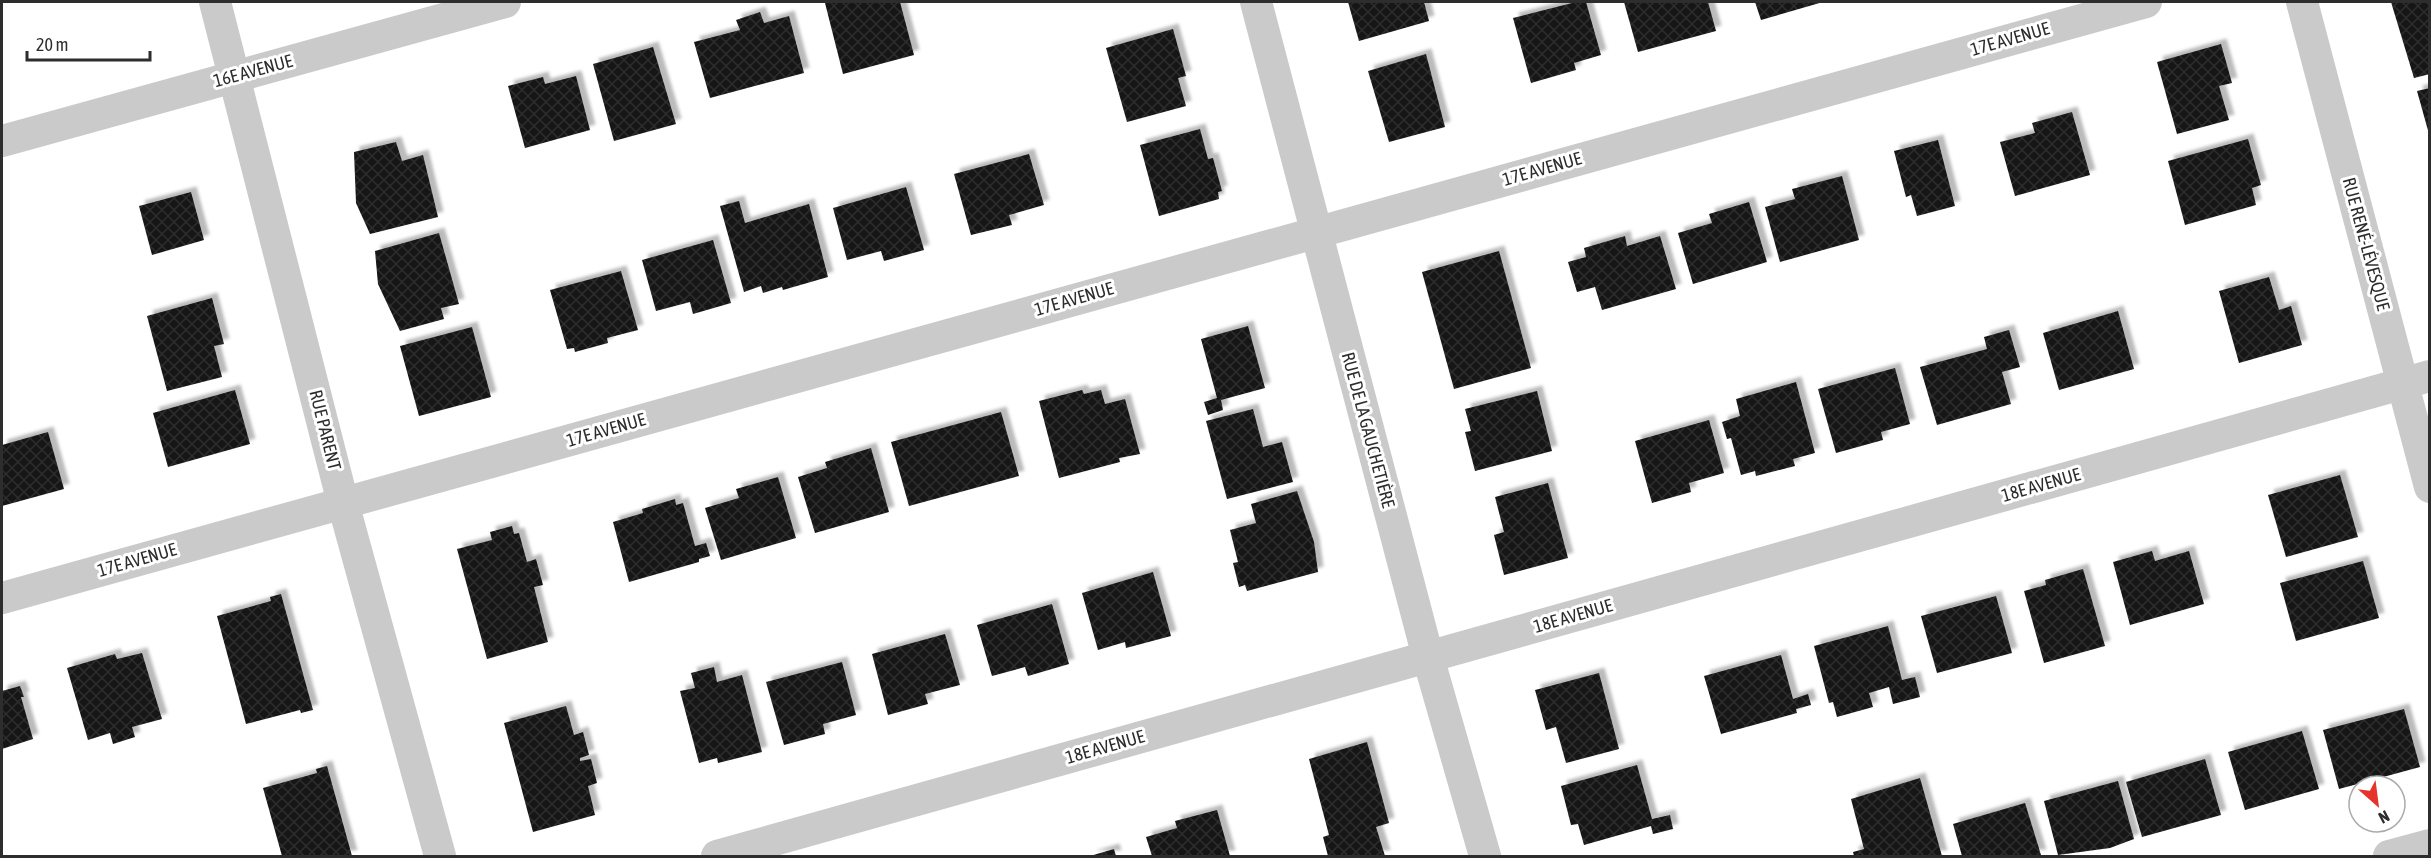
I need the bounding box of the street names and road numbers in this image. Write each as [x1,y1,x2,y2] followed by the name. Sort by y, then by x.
[1968,17,2052,60] street label: 17E AVENUE
[211,50,295,91] street label: 16E AVENUE
[1500,147,1584,190] street label: 17E AVENUE
[2339,175,2394,313] street label: RUE RENÉ-LÉVESQUE
[1032,277,1116,320] street label: 17E AVENUE
[1338,350,1399,510] street label: RUE DE LA GAUCHETIÈRE
[305,388,346,472] street label: RUE PARENT
[564,408,648,451] street label: 17E AVENUE
[1999,463,2083,506] street label: 18E AVENUE
[95,538,179,581] street label: 17E AVENUE
[1531,594,1615,637] street label: 18E AVENUE
[1063,725,1147,768] street label: 18E AVENUE

